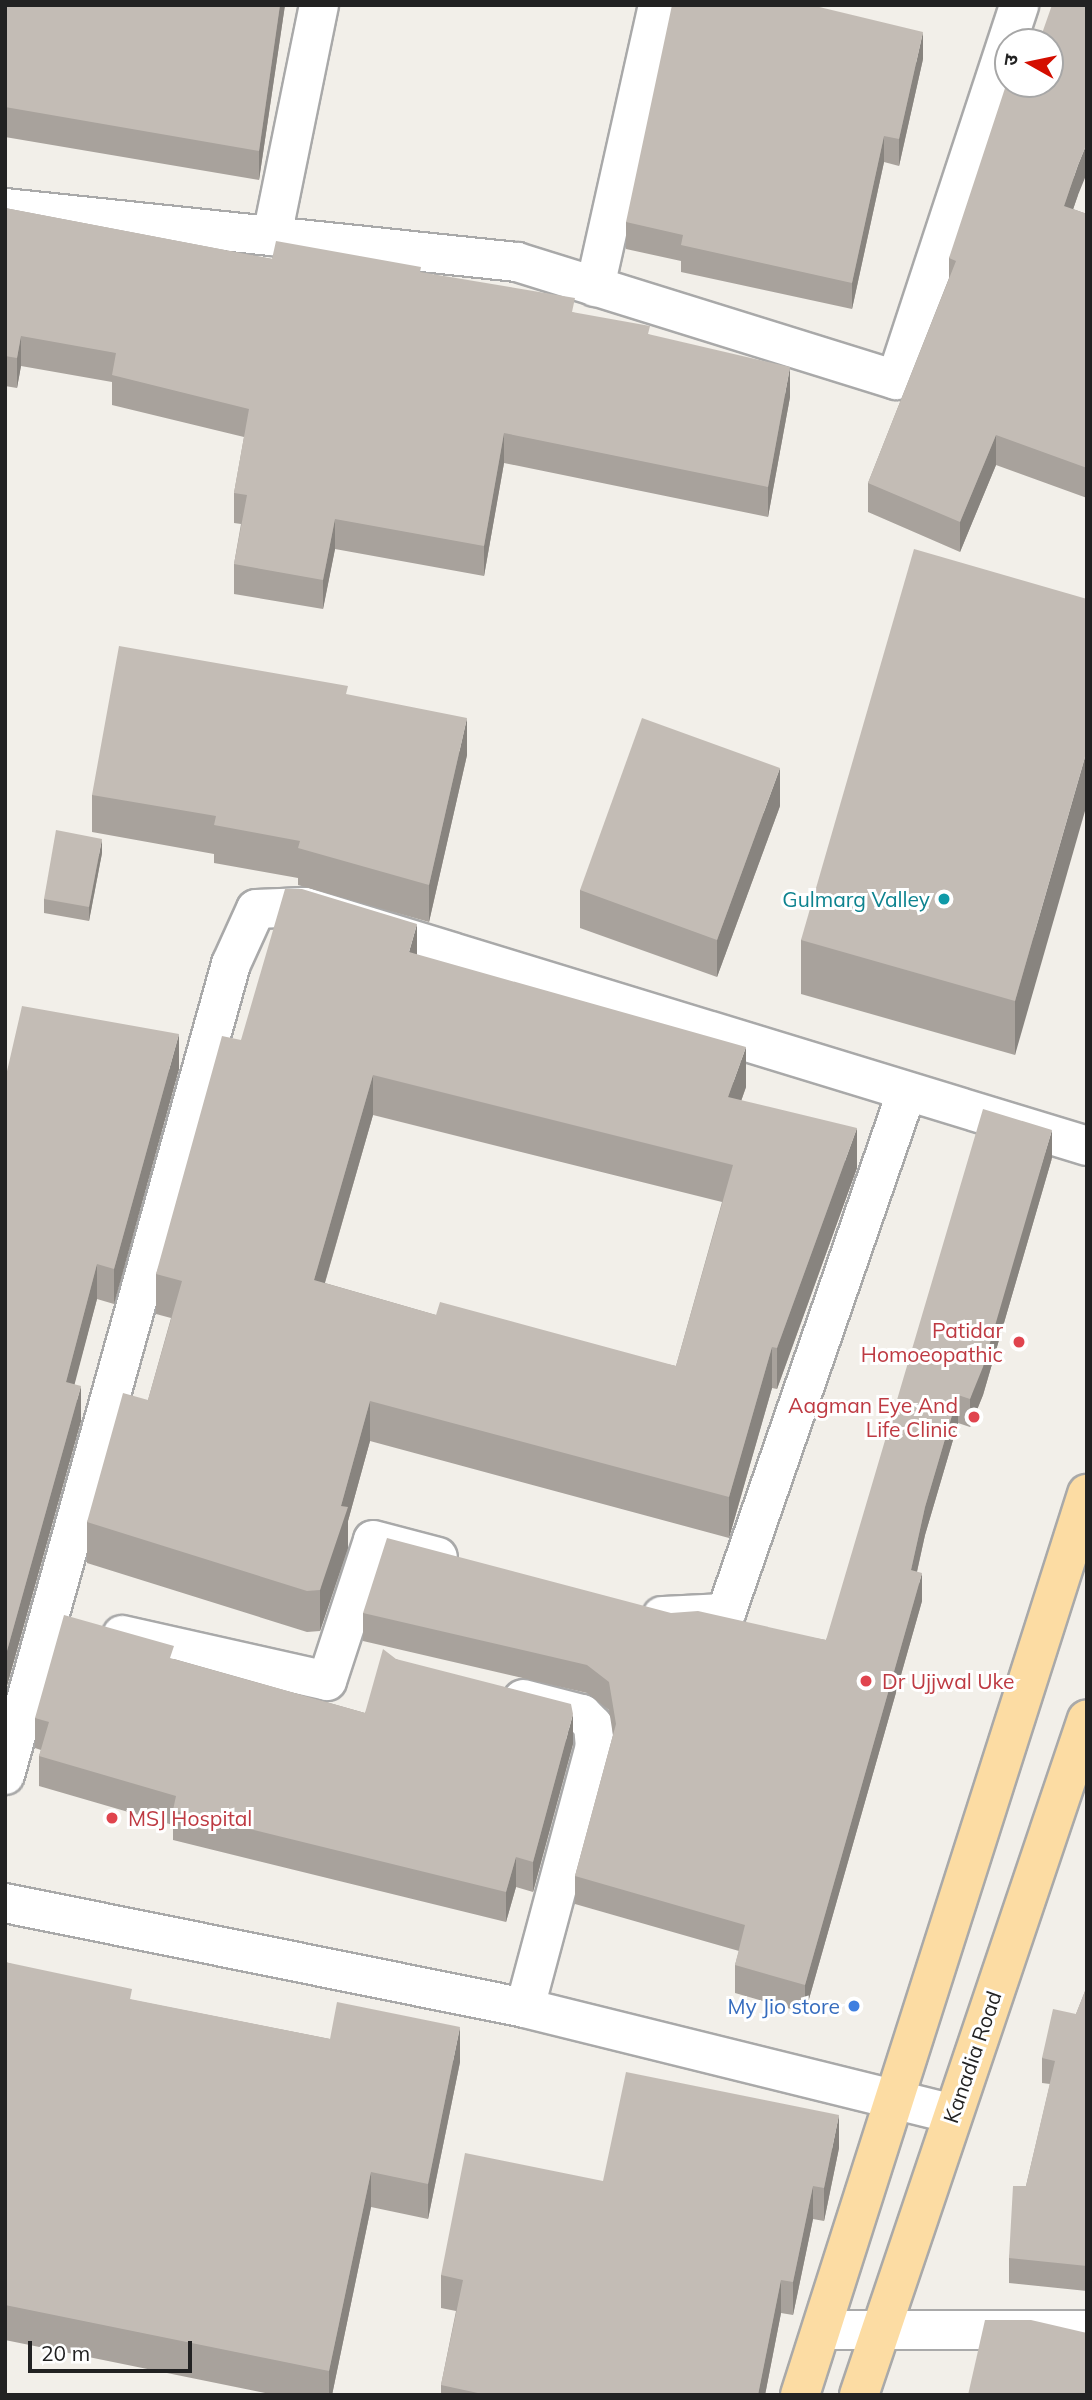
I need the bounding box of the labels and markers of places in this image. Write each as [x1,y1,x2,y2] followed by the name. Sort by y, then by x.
[782,886,930,912] place label: Gulmarg Valley
[936,891,952,907] marker: Gulmarg Valley
[861,1317,1003,1367] place label: Patidar Homoeopathic
[1009,1332,1029,1352] marker: Patidar Homoeopathic
[788,1392,958,1442] place label: Aagman Eye And Life Clinic
[964,1407,984,1427] marker: Aagman Eye And Life Clinic
[882,1668,1015,1694] place label: Dr Ujjwal Uke
[856,1671,876,1691] marker: Dr Ujjwal Uke
[128,1805,252,1831] place label: MSJ Hospital
[102,1808,122,1828] marker: MSJ Hospital
[728,1993,840,2019] place label: My Jio store
[846,1998,862,2014] marker: My Jio store

